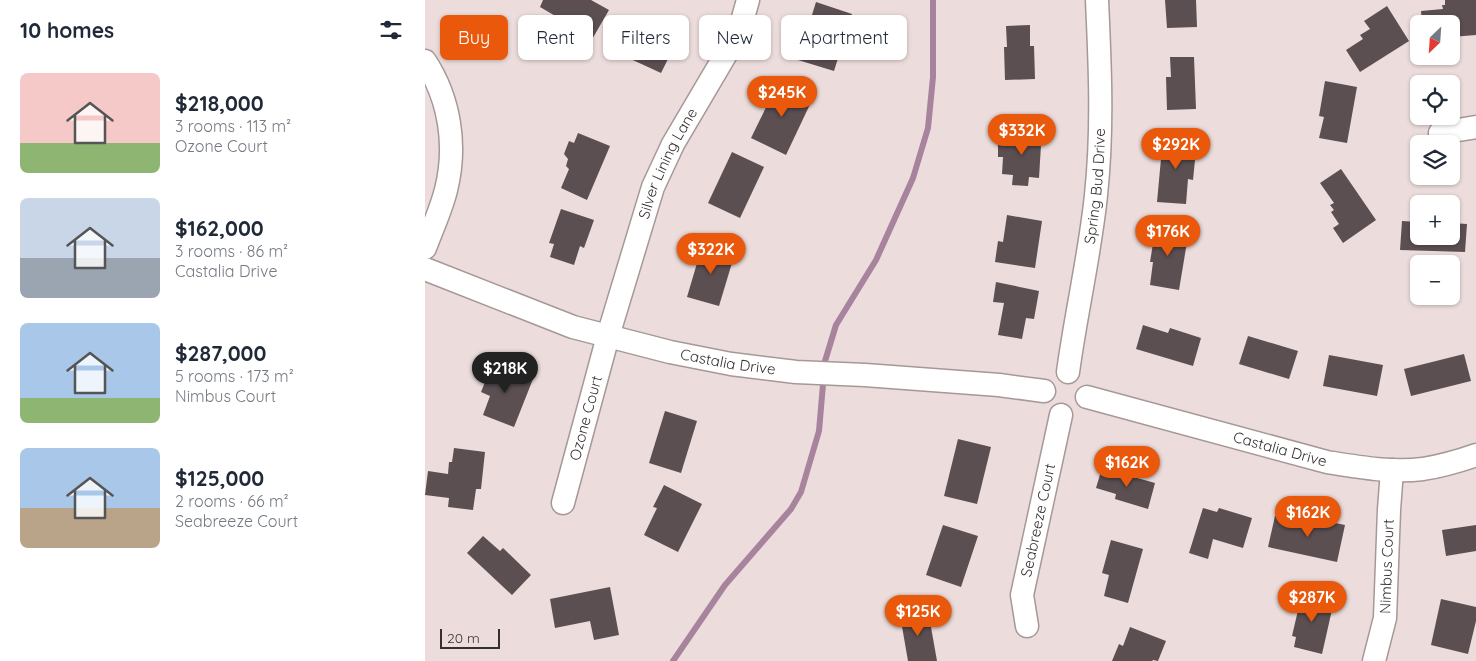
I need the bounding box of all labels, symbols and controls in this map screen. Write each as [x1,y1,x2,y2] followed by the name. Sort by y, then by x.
[440,15,508,60] chip: Buy
[518,15,593,60] chip: Rent
[603,15,689,60] chip: Filters
[699,15,771,60] chip: New
[781,15,907,60] chip: Apartment
[1410,15,1460,65] north arrow
[1410,15,1460,305] map controls
[377,16,405,44] icon: filters
[20,17,114,43] text: 10 homes
[1410,75,1460,125] button: locate
[747,76,817,118] pin: $245K
[758,82,806,102] text: $245K
[175,90,264,116] text: $218,000
[60,93,120,153] icon: home
[634,104,701,221] street label: Silver Lining Lane
[987,114,1057,156] pin: $332K
[175,116,291,136] text: 3 rooms · 113 m²
[999,120,1045,140] text: $332K
[1080,128,1109,245] street label: Spring Bud Drive
[1141,128,1211,170] pin: $292K
[1152,134,1200,154] text: $292K
[1410,135,1460,185] button: layers
[175,136,268,156] text: Ozone Court
[1410,195,1460,245] button: +
[1133,214,1203,257] pin: $176K
[175,215,264,241] text: $162,000
[60,218,120,278] icon: home
[1146,221,1190,241] text: $176K
[676,232,746,275] pin: $322K
[688,239,734,259] text: $322K
[175,241,288,261] text: 3 rooms · 86 m²
[1410,255,1460,305] button: −
[175,261,277,281] text: Castalia Drive
[175,340,266,366] text: $287,000
[60,343,120,403] icon: home
[679,344,777,378] street label: Castalia Drive
[470,352,540,394] pin: $218K
[483,358,527,378] text: $218K
[175,366,294,386] text: 5 rooms · 173 m²
[565,373,606,462] street label: Ozone Court
[175,386,276,406] text: Nimbus Court
[1231,427,1329,471] street label: Castalia Drive
[1092,446,1162,488] pin: $162K
[1105,452,1149,472] text: $162K
[1016,462,1059,578] street label: Seabreeze Court
[175,465,264,491] text: $125,000
[60,468,120,528] icon: home
[175,491,289,511] text: 2 rooms · 66 m²
[1273,496,1343,538] pin: $162K
[1286,502,1330,522] text: $162K
[175,511,298,531] text: Seabreeze Court
[1375,519,1398,614] street label: Nimbus Court
[1277,580,1347,623] pin: $287K
[1289,587,1335,607] text: $287K
[883,594,953,637] pin: $125K
[896,601,940,621] text: $125K
[440,626,500,649] scale bar
[447,629,480,647] text: 20 m

